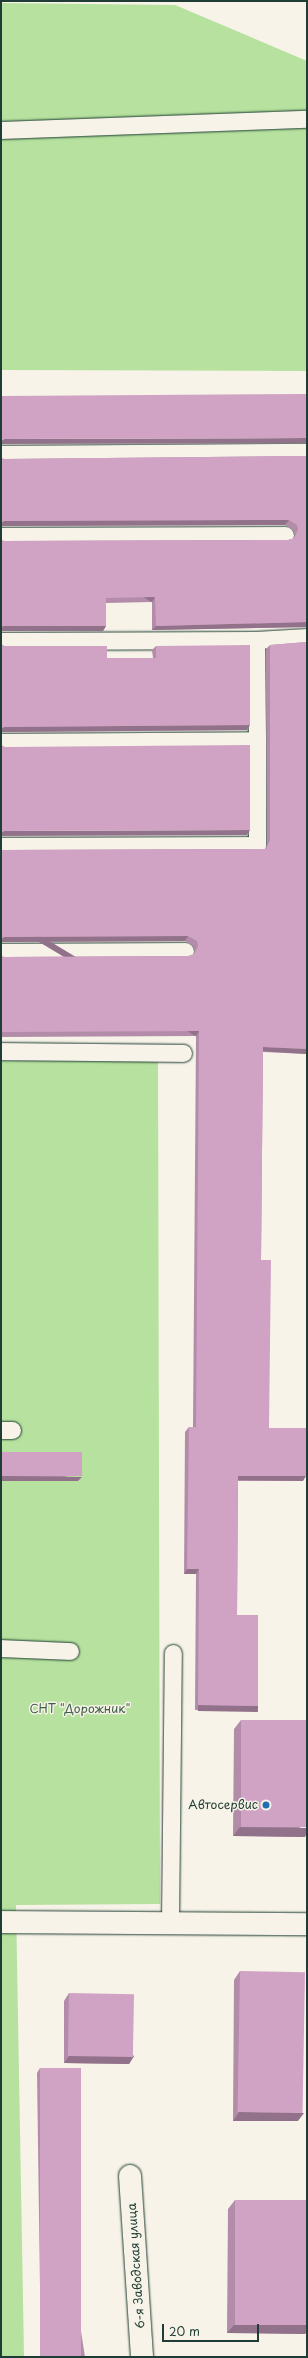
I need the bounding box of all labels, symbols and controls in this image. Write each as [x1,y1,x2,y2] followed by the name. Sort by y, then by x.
[29,1702,131,1716] park label: СНТ "Дорожник"
[188,1798,258,1812] place label: Автосервис
[261,1800,271,1810] marker: Автосервис
[124,2202,148,2330] street label: 6-я Заводская улица
[164,2316,261,2342] scale bar
[169,2322,200,2340] text: 20 m

